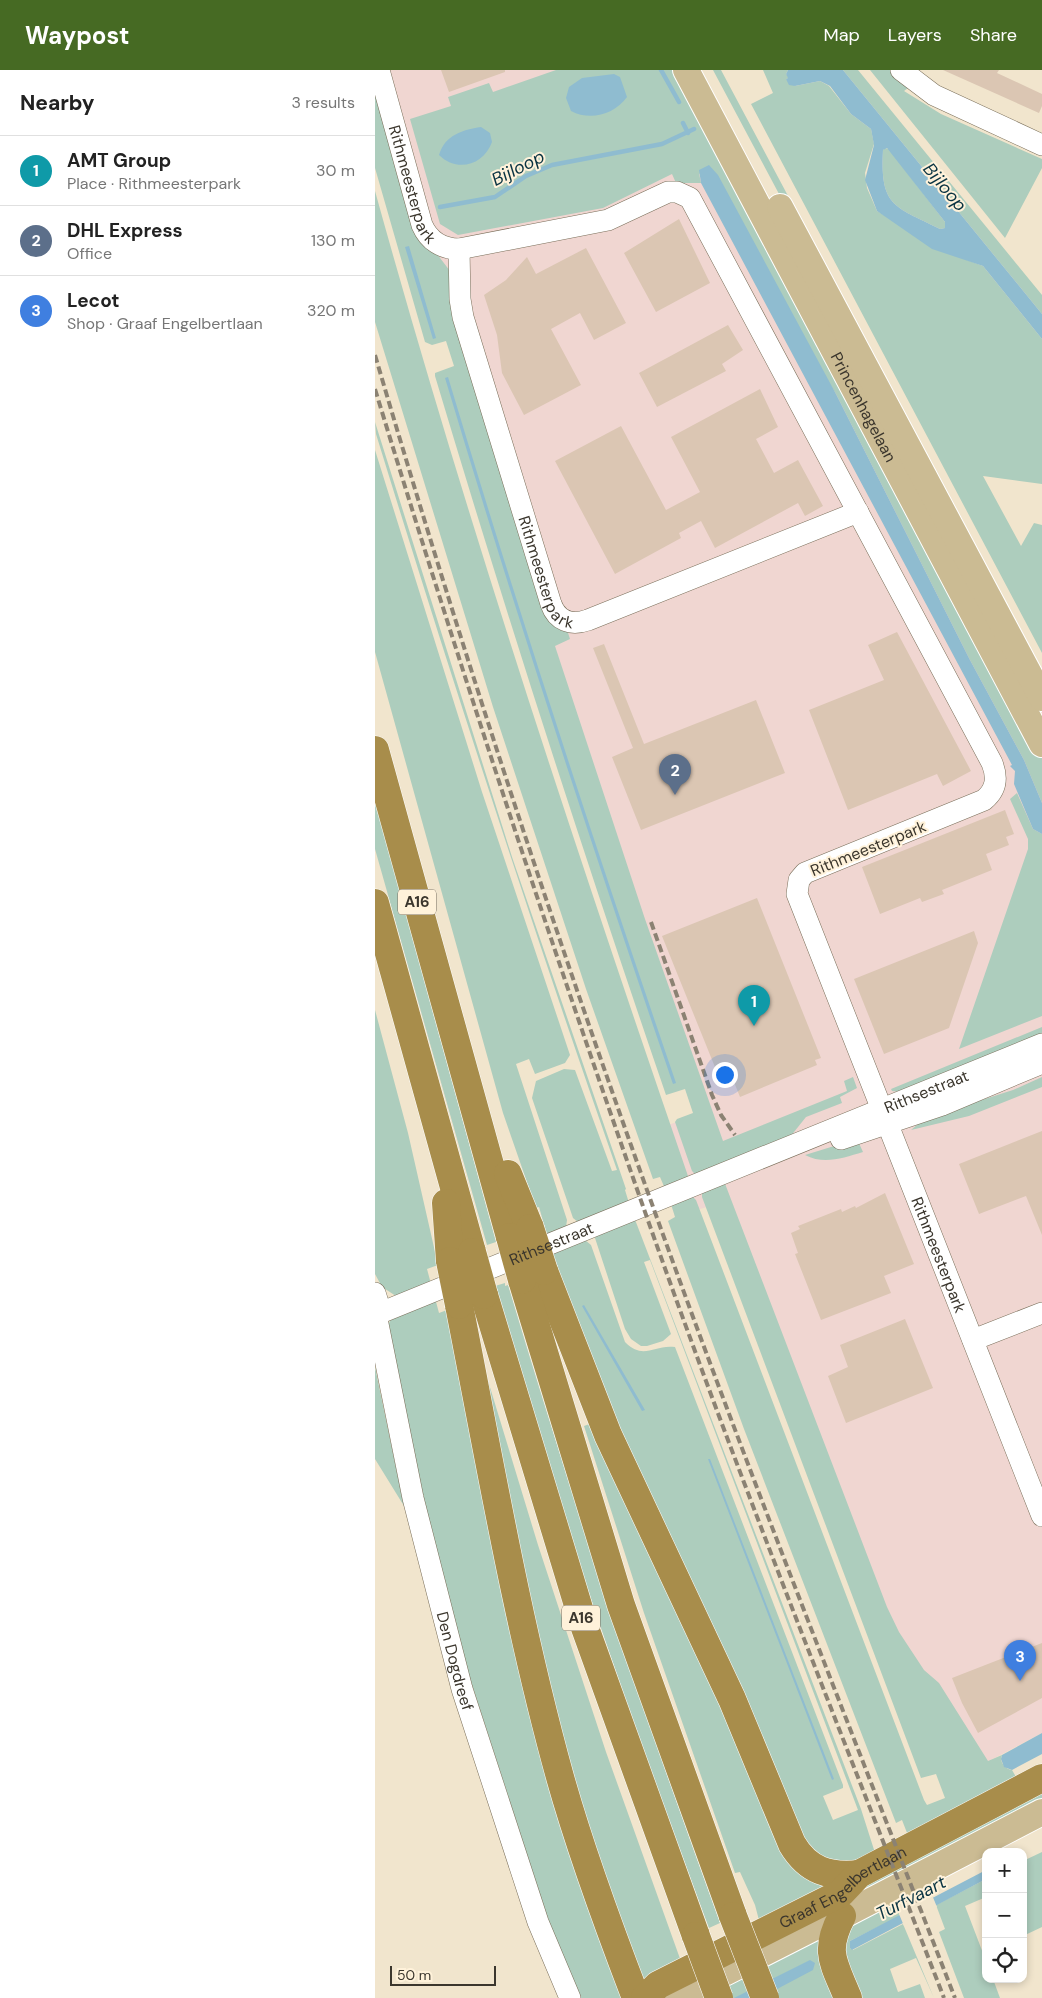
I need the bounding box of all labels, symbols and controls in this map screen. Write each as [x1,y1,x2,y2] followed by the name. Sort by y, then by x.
[25,20,129,51] text: Waypost
[824,23,860,47] text: Map
[888,23,942,47] text: Layers
[970,23,1017,47] text: Share
[20,89,94,117] text: Nearby
[292,92,355,113] text: 3 results
[384,123,441,249] street label: Rithmeesterpark
[487,144,549,192] water label: Bijloop
[67,148,171,173] text: AMT Group
[918,158,972,216] water label: Bijloop
[33,160,39,181] text: 1
[316,160,355,181] text: 30 m
[67,173,241,194] text: Place · Rithmeesterpark
[67,218,183,243] text: DHL Express
[31,230,41,251] text: 2
[311,230,355,251] text: 130 m
[67,243,112,264] text: Office
[67,288,120,313] text: Lecot
[31,300,41,321] text: 3
[307,300,355,321] text: 320 m
[67,313,263,334] text: Shop · Graaf Engelbertlaan
[826,349,901,466] street label: Princenhagelaan
[514,513,575,633] street label: Rithmeesterpark
[659,754,691,795] pin: 2
[807,816,929,881] street label: Rithmeesterpark
[398,890,436,914] road number: A16
[738,985,770,1026] pin: 1
[712,1062,738,1088] your location
[881,1065,972,1118] street label: Rithsestraat
[906,1194,971,1316] street label: Rithmeesterpark
[506,1217,597,1270] street label: Rithsestraat
[562,1606,600,1630] road number: A16
[432,1609,478,1713] street label: Den Dogdreef
[1004,1640,1036,1681] pin: 3
[775,1841,910,1934] street label: Graaf Engelbertlaan
[982,1848,1027,1983] map controls
[982,1848,1027,1893] button: +
[872,1870,951,1926] water label: Turfvaart
[982,1893,1027,1938] button: −
[982,1938,1027,1983] button: locate
[390,1963,496,1986] scale bar
[397,1966,431,1984] text: 50 m

